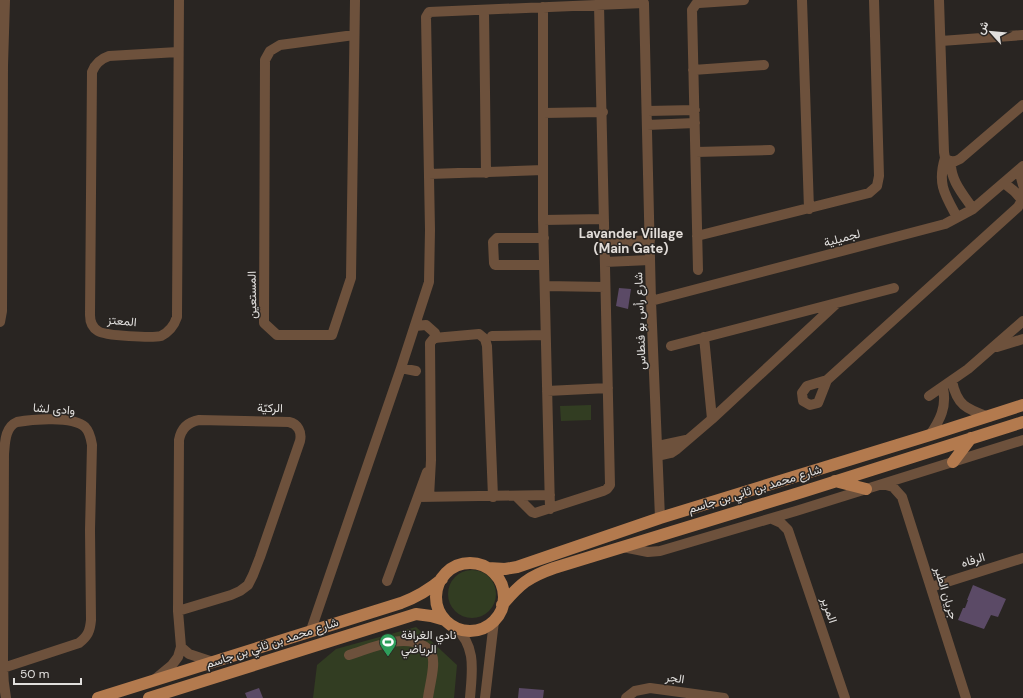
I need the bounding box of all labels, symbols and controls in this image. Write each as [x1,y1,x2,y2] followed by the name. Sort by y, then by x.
[971,12,1011,52] north arrow
[973,18,991,37] text: ش
[579,225,683,257] district label: Lavander Village (Main Gate)
[822,225,862,251] street label: لجميلية
[244,271,260,319] street label: المستعين
[630,272,651,370] street label: شارع رأس بو فنطاس
[106,312,137,330] street label: المعتز
[32,400,76,418] street label: وادى لشا
[257,400,283,416] street label: الركيّة
[686,461,824,519] street label: شارع محمد بن ثاني بن جاسم
[959,549,987,571] street label: الرفاه
[930,564,962,621] street label: جريان الطير
[817,594,841,625] street label: المرير
[203,614,341,674] street label: شارع محمد بن ثاني بن جاسم
[401,627,456,659] place label: نادي الغرافة الرياضي
[378,632,398,657] sports icon: نادي الغرافة الرياضي
[14,660,81,686] scale bar
[20,666,49,682] text: 50 m
[663,669,686,687] street label: الجر

